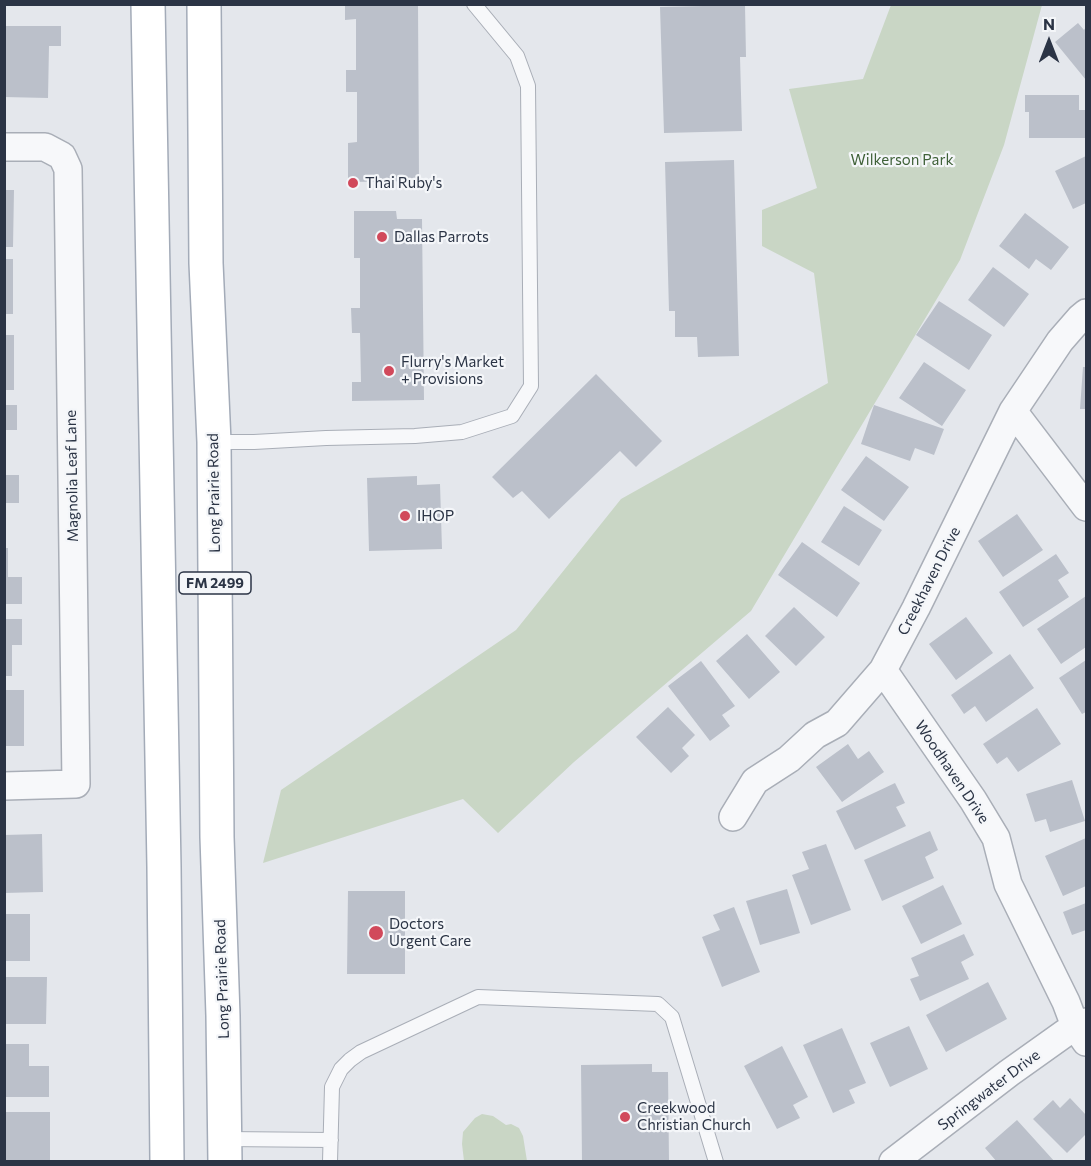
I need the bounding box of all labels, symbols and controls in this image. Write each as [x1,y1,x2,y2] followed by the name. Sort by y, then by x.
[1019,12,1079,72] north arrow
[1043,14,1055,33] text: N
[850,151,954,169] park label: Wilkerson Park
[365,174,442,192] place label: Thai Ruby's
[346,176,360,190] marker: Thai Ruby's
[394,228,489,246] place label: Dallas Parrots
[375,230,389,244] marker: Dallas Parrots
[401,353,504,388] place label: Flurry's Market + Provisions
[382,364,396,378] marker: Flurry's Market + Provisions
[62,410,82,542] street label: Magnolia Leaf Lane
[204,433,224,553] street label: Long Prairie Road
[417,507,454,525] place label: IHOP
[398,509,412,523] marker: IHOP
[894,524,964,638] street label: Creekhaven Drive
[179,572,251,594] road number: FM 2499
[911,717,993,827] street label: Woodhaven Drive
[389,915,471,950] place label: Doctors Urgent Care
[211,919,233,1039] street label: Long Prairie Road
[367,924,385,942] marker: Doctors Urgent Care
[934,1046,1044,1134] street label: Springwater Drive
[637,1099,751,1134] place label: Creekwood Christian Church
[618,1110,632,1124] marker: Creekwood Christian Church

